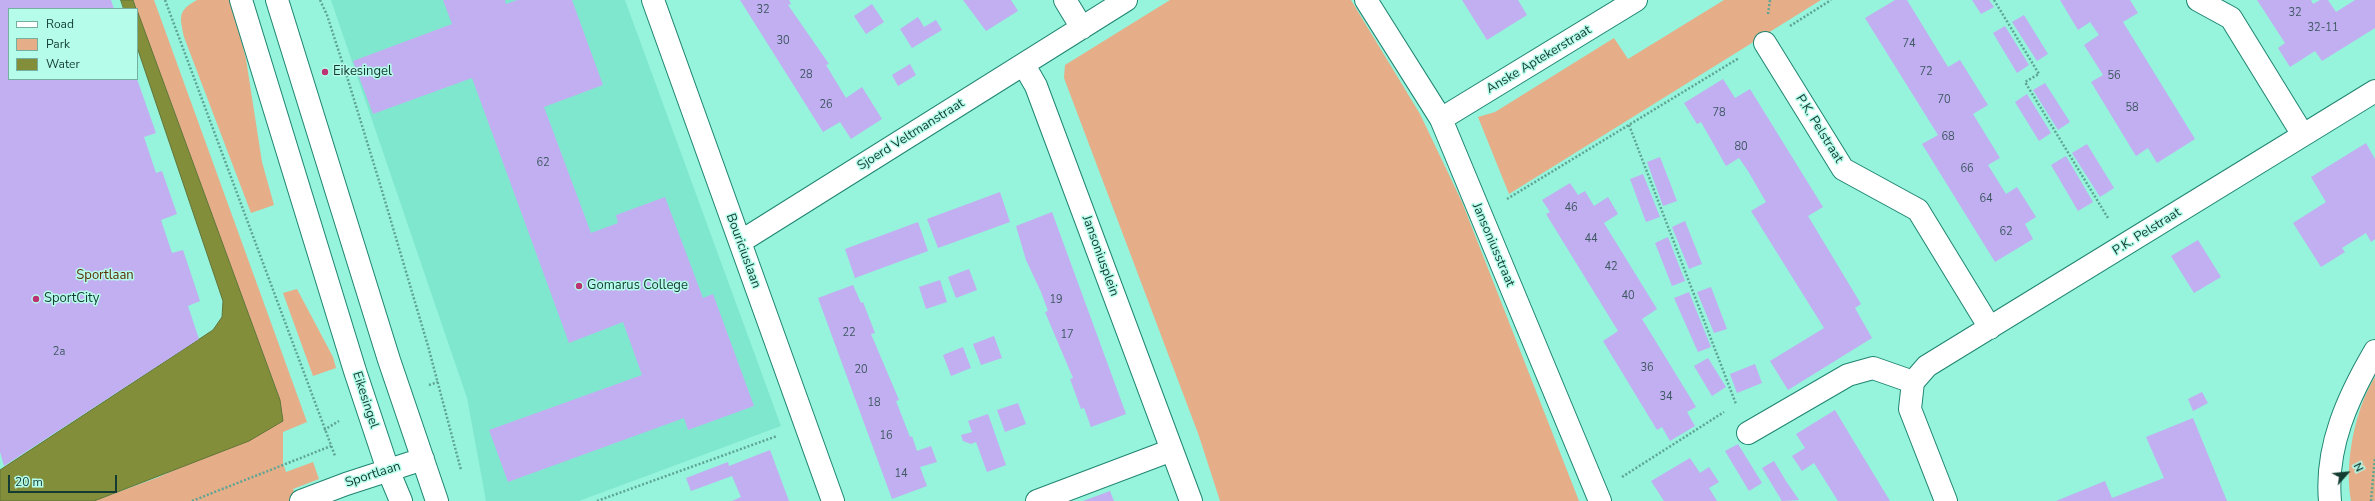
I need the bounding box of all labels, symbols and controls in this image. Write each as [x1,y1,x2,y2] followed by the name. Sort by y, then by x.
[756,3,770,17] house number: 32
[2288,6,2302,20] house number: 32
[8,8,138,80] legend
[46,16,74,32] text: Road
[2307,21,2339,35] house number: 32-11
[1484,23,1594,97] street label: Anske Aptekerstraat
[776,34,790,48] house number: 30
[46,36,70,52] text: Park
[1902,37,1916,51] house number: 74
[46,56,80,72] text: Water
[333,64,392,80] place label: Eikesingel
[1919,65,1933,79] house number: 72
[320,67,330,77] marker: Eikesingel
[799,68,813,82] house number: 28
[2107,69,2121,83] house number: 56
[1792,92,1846,166] street label: P.K. Pelstraat
[1937,93,1951,107] house number: 70
[855,96,967,174] street label: Sjoerd Veltmanstraat
[819,98,833,112] house number: 26
[2125,101,2139,115] house number: 58
[1712,106,1726,120] house number: 78
[1941,130,1955,144] house number: 68
[1734,140,1748,154] house number: 80
[536,156,550,170] house number: 62
[1960,162,1974,176] house number: 66
[1979,192,1993,206] house number: 64
[1468,201,1518,289] street label: Jansoniusstraat
[1564,201,1578,215] house number: 46
[2110,205,2184,259] street label: P.K. Pelstraat
[722,211,764,291] street label: Bouriciuslaan
[1078,214,1122,298] street label: Jansoniusplein
[1999,225,2013,239] house number: 62
[1584,232,1598,246] house number: 44
[1604,260,1618,274] house number: 42
[76,268,134,284] park label: Sportlaan
[587,278,688,294] place label: Gomarus College
[574,281,584,291] marker: Gomarus College
[1621,289,1635,303] house number: 40
[44,291,99,307] place label: SportCity
[1049,293,1063,307] house number: 19
[31,294,41,304] marker: SportCity
[842,326,856,340] house number: 22
[1060,328,1074,342] house number: 17
[53,345,65,359] house number: 2a
[1640,361,1654,375] house number: 36
[854,363,868,377] house number: 20
[348,370,382,430] street label: Eikesingel
[1659,390,1673,404] house number: 34
[867,396,881,410] house number: 18
[879,429,893,443] house number: 16
[2327,453,2367,493] north arrow
[343,459,403,491] street label: Sportlaan
[2350,460,2367,474] text: N
[10,467,119,493] scale bar
[894,467,908,481] house number: 14
[15,474,43,490] text: 20 m

